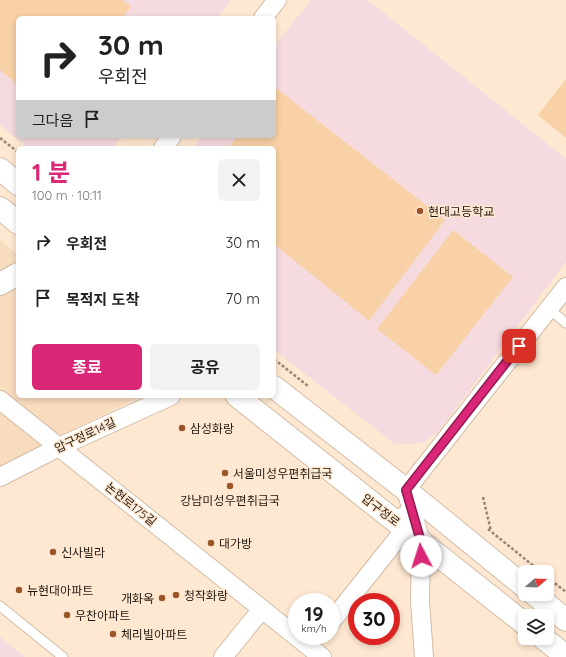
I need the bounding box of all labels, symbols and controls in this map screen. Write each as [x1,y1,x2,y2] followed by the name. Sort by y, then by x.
[98,27,164,62] text: 30 m
[32,32,84,84] icon: right
[98,65,148,88] text: 우회전
[81,108,103,130] icon: arrive
[32,111,73,130] text: 그다음
[32,157,70,187] text: 1 분
[218,159,260,201] button: close
[32,187,102,203] text: 100 m · 10:11
[428,204,494,219] place label: 현대고등학교
[415,206,425,216] marker: 현대고등학교
[32,231,54,253] icon: right
[225,233,260,252] text: 30 m
[66,234,107,253] text: 우회전
[32,287,54,309] icon: arrive
[226,289,260,308] text: 70 m
[66,290,139,309] text: 목적지 도착
[502,329,536,363] pin
[508,335,530,357] icon: arrive
[32,344,142,390] button: 종료
[150,344,260,390] button: 공유
[52,414,118,456] street label: 압구정로14길
[190,421,234,436] place label: 삼성화랑
[177,423,187,433] marker: 삼성화랑
[233,466,332,481] place label: 서울미성우편취급국
[220,468,230,478] marker: 서울미성우편취급국
[102,479,160,529] street label: 논현로175길
[225,481,235,491] marker: 강남미성우편취급국
[359,490,403,530] street label: 압구정로
[180,493,280,508] place label: 강남미성우편취급국
[400,535,442,577] position arrow
[219,536,252,551] place label: 대가방
[206,538,216,548] marker: 대가방
[61,545,105,560] place label: 신사빌라
[48,547,58,557] marker: 신사빌라
[518,565,554,601] north arrow
[518,565,554,645] map controls
[27,583,93,598] place label: 뉴현대아파트
[14,585,24,595] marker: 뉴현대아파트
[184,588,228,603] place label: 청작화랑
[171,590,181,600] marker: 청작화랑
[121,591,154,606] place label: 개화옥
[157,593,167,603] marker: 개화옥
[348,593,400,645] speed limit sign: 30
[304,601,324,626] text: 19
[75,608,130,623] place label: 우찬아파트
[518,609,554,645] button: layers
[62,610,72,620] marker: 우찬아파트
[301,622,327,635] text: km/h
[121,627,187,642] place label: 체리빌아파트
[108,629,118,639] marker: 체리빌아파트

